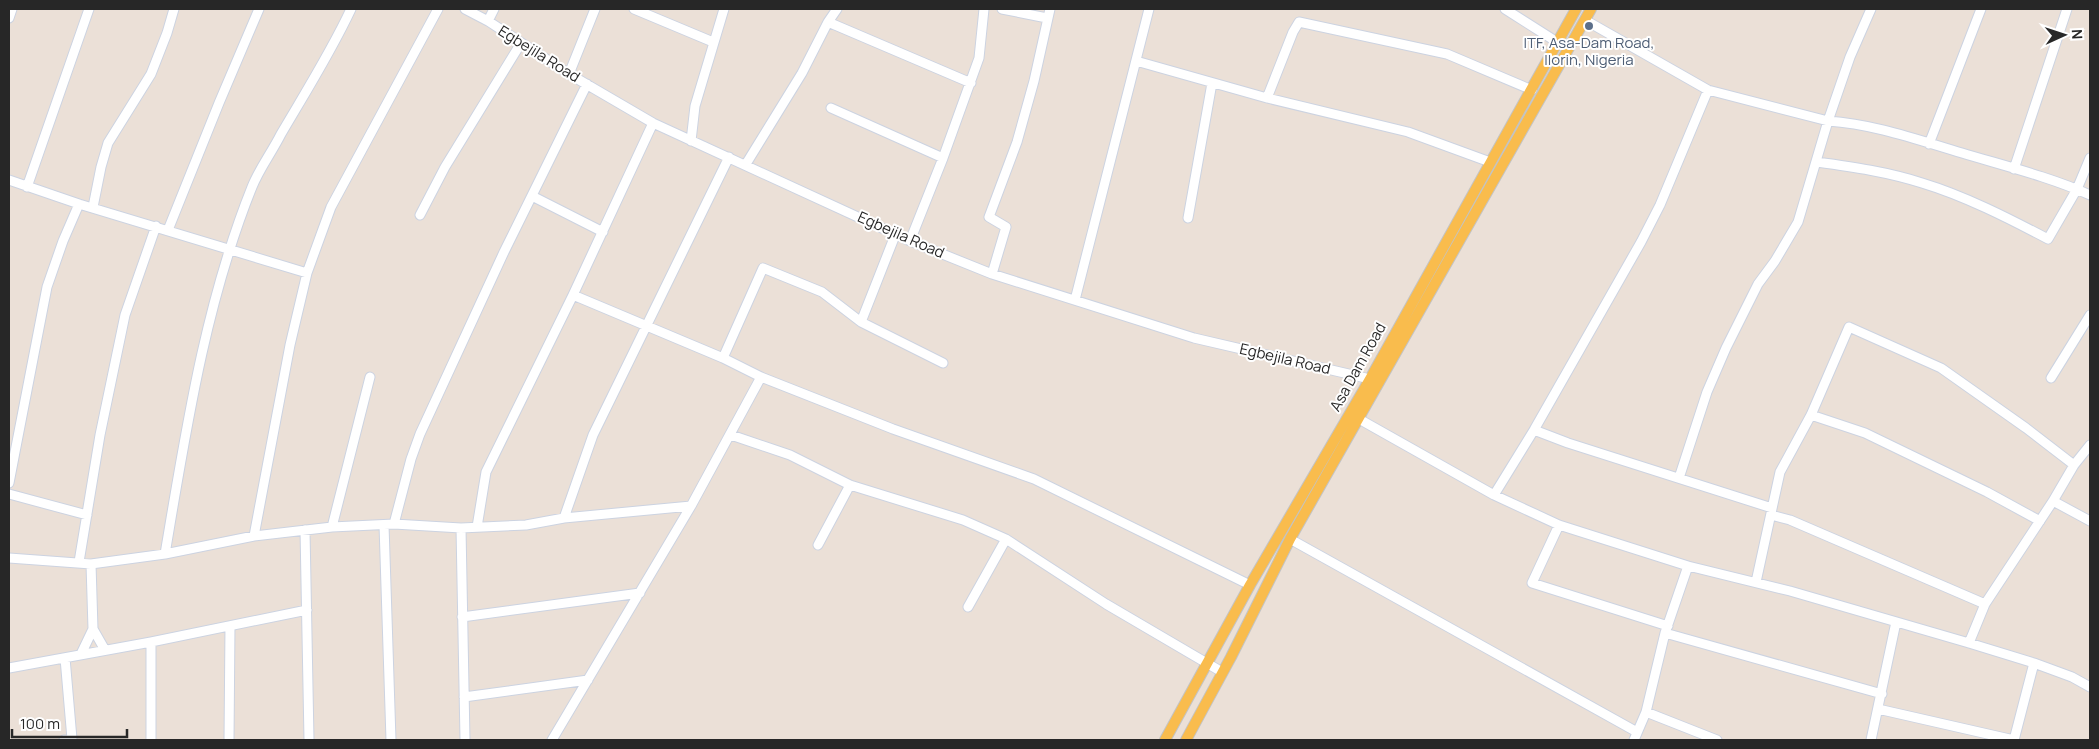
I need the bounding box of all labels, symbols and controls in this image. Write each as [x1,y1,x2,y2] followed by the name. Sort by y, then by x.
[2039,10,2089,60] north arrow
[494,20,584,87] street label: Egbejila Road
[1583,20,1595,32] marker: ITF, Asa-Dam Road, Ilorin, Nigeria
[2068,29,2087,40] text: N
[1524,32,1654,70] place label: ITF, Asa-Dam Road, Ilorin, Nigeria
[855,206,948,263] street label: Egbejila Road
[1325,319,1391,415] street label: Asa Dam Road
[1238,338,1333,379] street label: Egbejila Road
[12,706,128,738] scale bar
[20,713,60,734] text: 100 m

